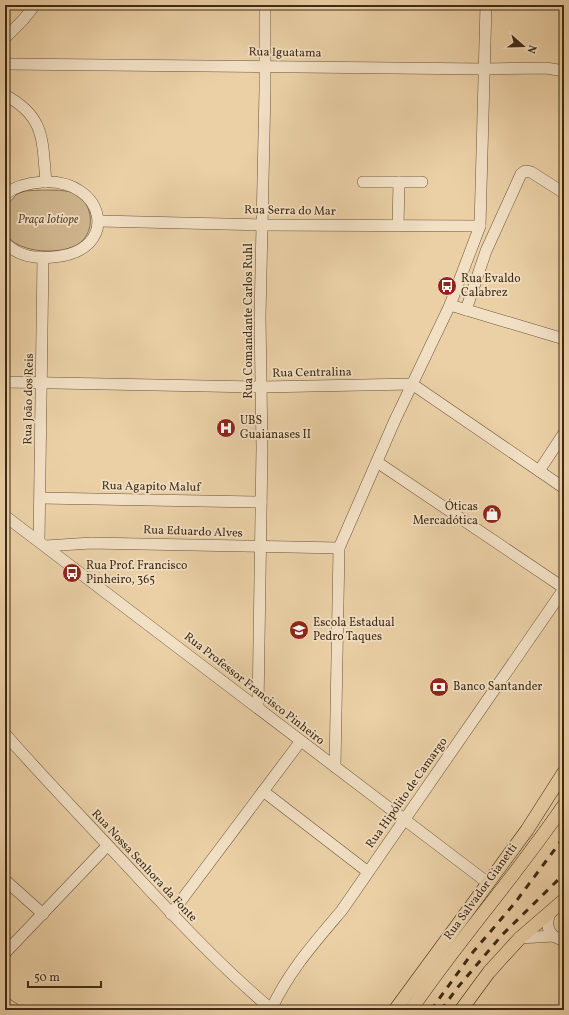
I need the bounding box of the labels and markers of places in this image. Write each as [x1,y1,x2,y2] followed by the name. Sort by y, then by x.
[461,271,521,301] place label: Rua Evaldo Calabrez
[436,275,458,297] bus stop icon: Rua Evaldo Calabrez
[240,413,311,443] place label: UBS Guaianases II
[215,417,237,439] hospital icon: UBS Guaianases II
[413,498,478,529] place label: Óticas Mercadótica
[481,503,503,525] shop icon: Óticas Mercadótica
[86,558,187,588] place label: Rua Prof. Francisco Pinheiro, 365
[61,562,83,584] bus stop icon: Rua Prof. Francisco Pinheiro, 365
[313,615,395,645] place label: Escola Estadual Pedro Taques
[288,619,310,641] school or university icon: Escola Estadual Pedro Taques
[428,676,450,698] bank icon: Banco Santander
[453,679,542,695] place label: Banco Santander

